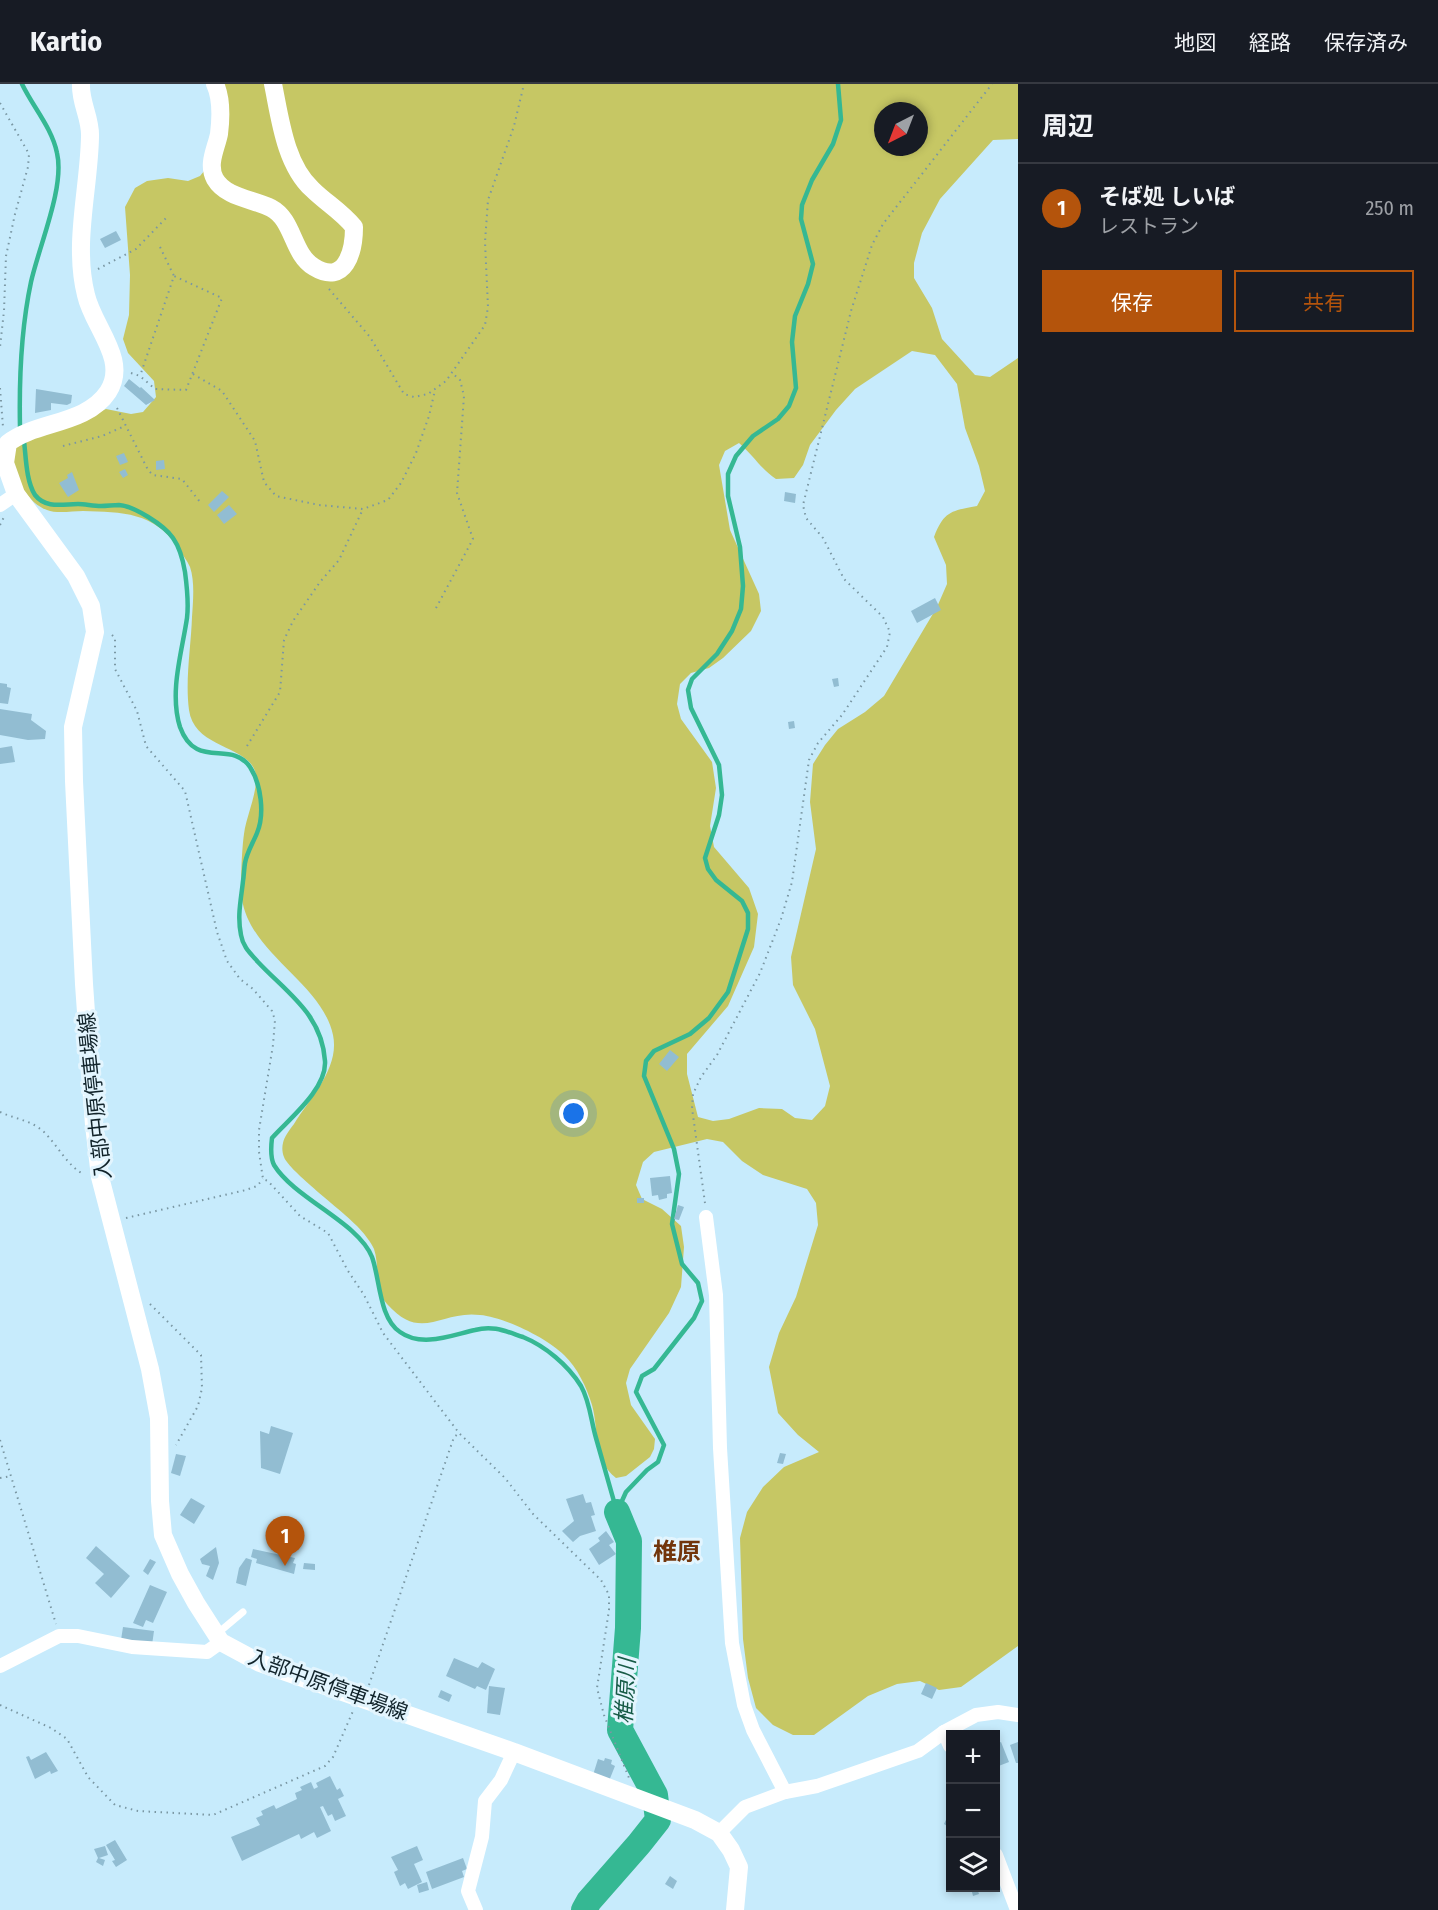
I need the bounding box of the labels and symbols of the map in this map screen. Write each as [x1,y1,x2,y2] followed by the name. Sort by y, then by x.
[874,102,928,156] north arrow
[73,1011,117,1181] street label: 入部中原停車場線
[559,1099,588,1128] your location
[266,1516,304,1566] pin: 1
[653,1538,701,1566] district label: 椎原
[245,1644,411,1726] street label: 入部中原停車場線
[610,1655,641,1725] water label: 椎原川

